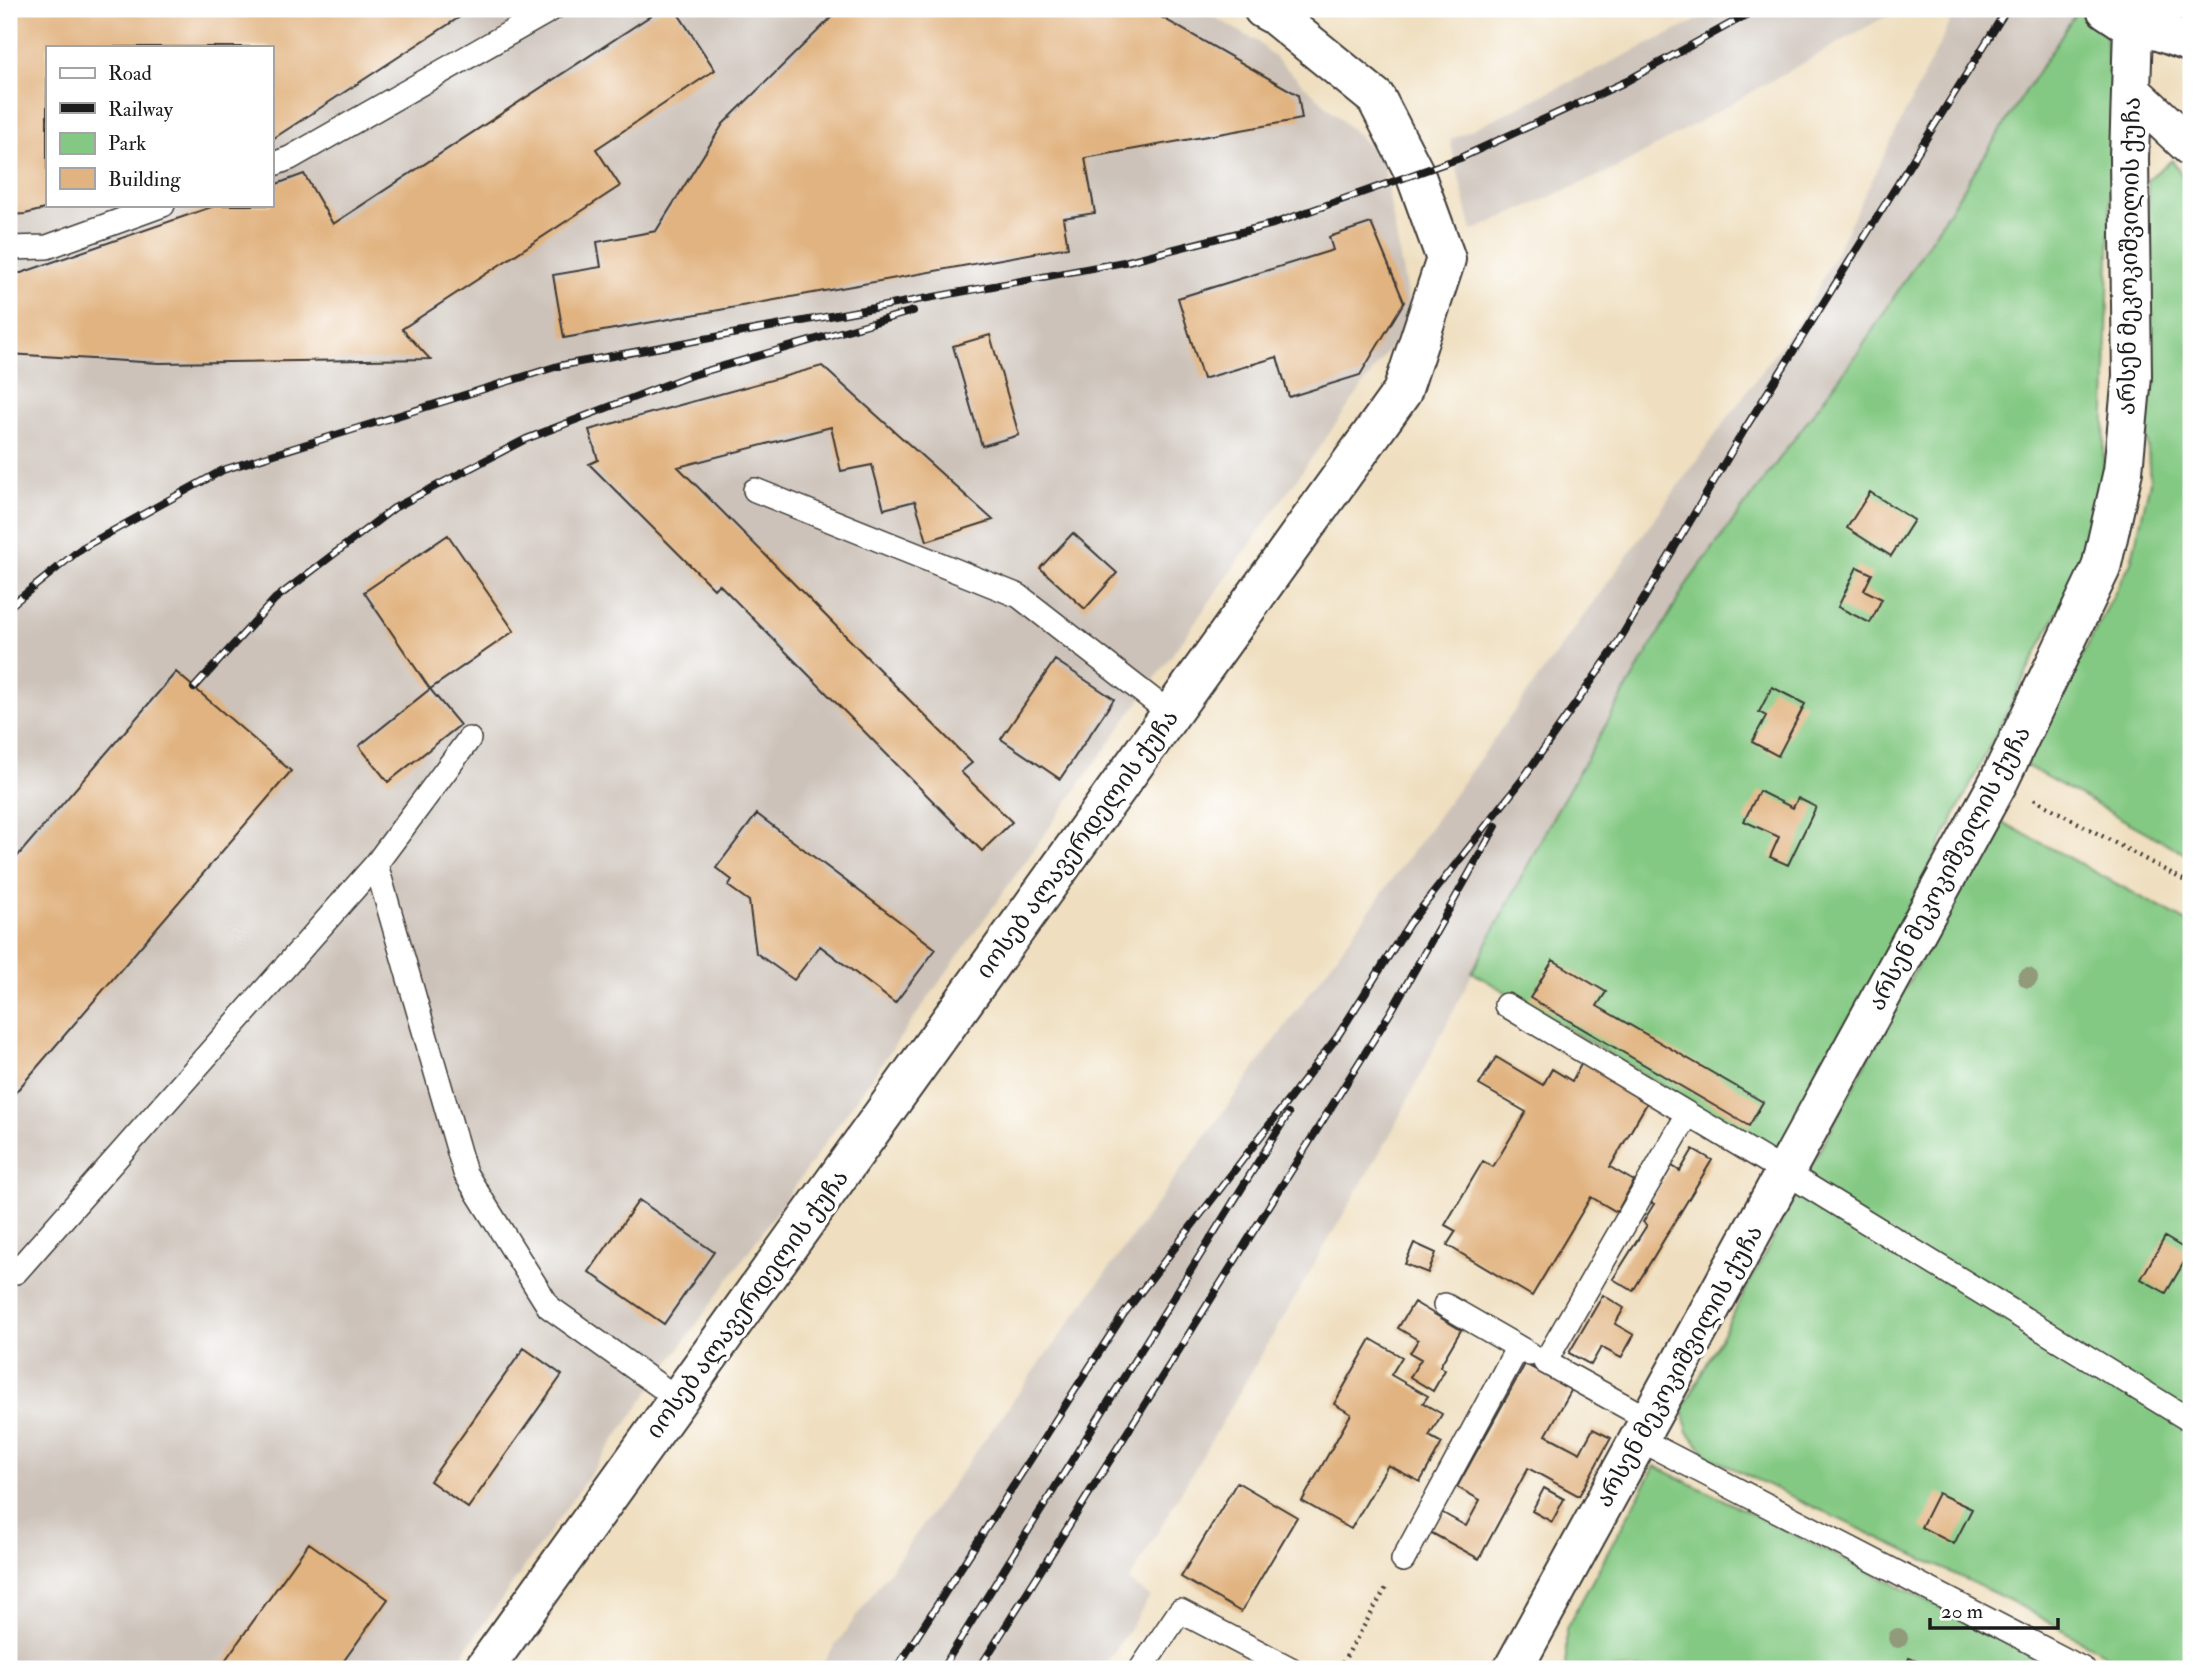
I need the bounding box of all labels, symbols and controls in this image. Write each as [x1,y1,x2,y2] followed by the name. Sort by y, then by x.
[46,46,273,206] legend
[108,60,153,87] text: Road
[108,96,174,123] text: Railway
[2111,97,2148,415] street label: არსენ მეკოკიშვილის ქუჩა
[108,130,146,157] text: Park
[108,166,181,193] text: Building
[969,704,1186,985] street label: იოსებ ალავერდელის ქუჩა
[1861,721,2038,1016] street label: არსენ მეკოკიშვილის ქუჩა
[639,1164,856,1445] street label: იოსებ ალავერდელის ქუჩა
[1589,1220,1770,1513] street label: არსენ მეკოკიშვილის ქუჩა
[1930,1587,2058,1631] scale bar
[1941,1598,1983,1625] text: 20 m

